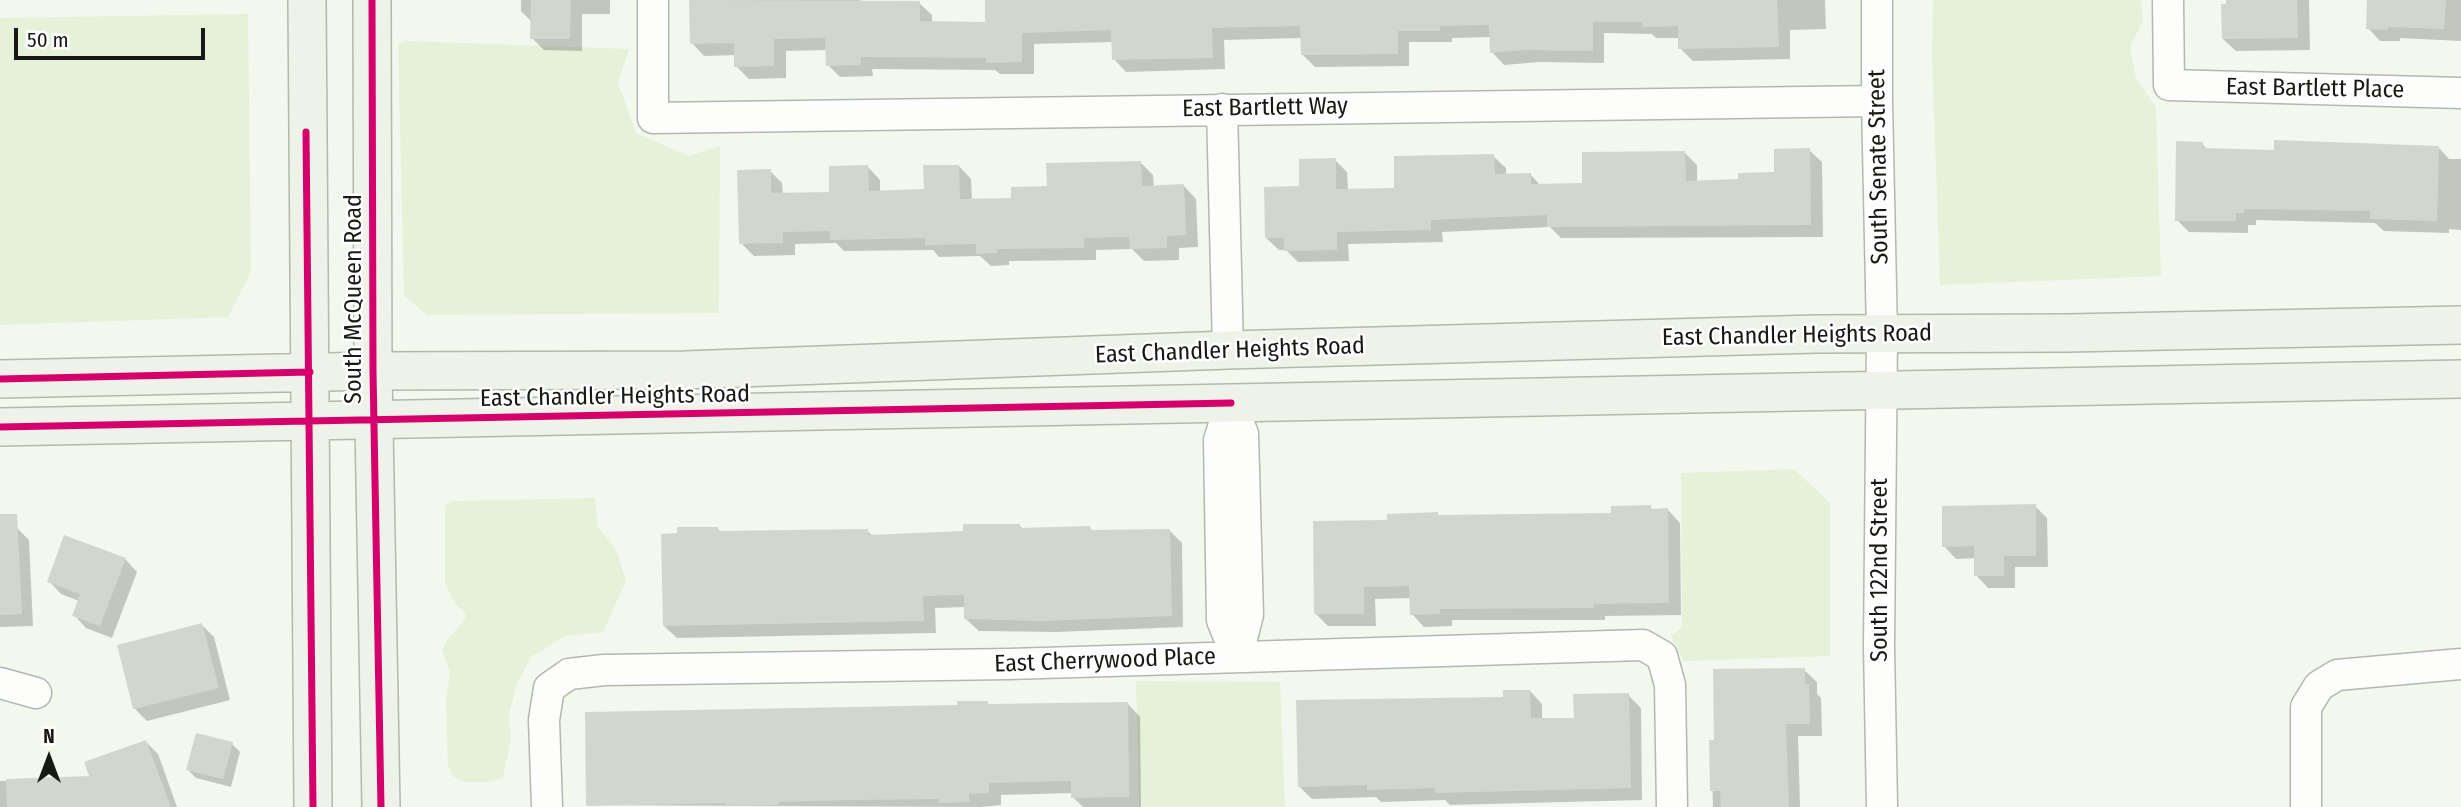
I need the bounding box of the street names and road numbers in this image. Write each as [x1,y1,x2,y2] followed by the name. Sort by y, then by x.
[1863,69,1895,265] street label: South Senate Street
[2225,73,2405,105] street label: East Bartlett Place
[1182,92,1348,124] street label: East Bartlett Way
[340,194,368,404] street label: South McQueen Road
[1662,319,1932,353] street label: East Chandler Heights Road
[1095,332,1365,370] street label: East Chandler Heights Road
[480,380,750,414] street label: East Chandler Heights Road
[1866,478,1894,662] street label: South 122nd Street
[994,643,1216,679] street label: East Cherrywood Place

